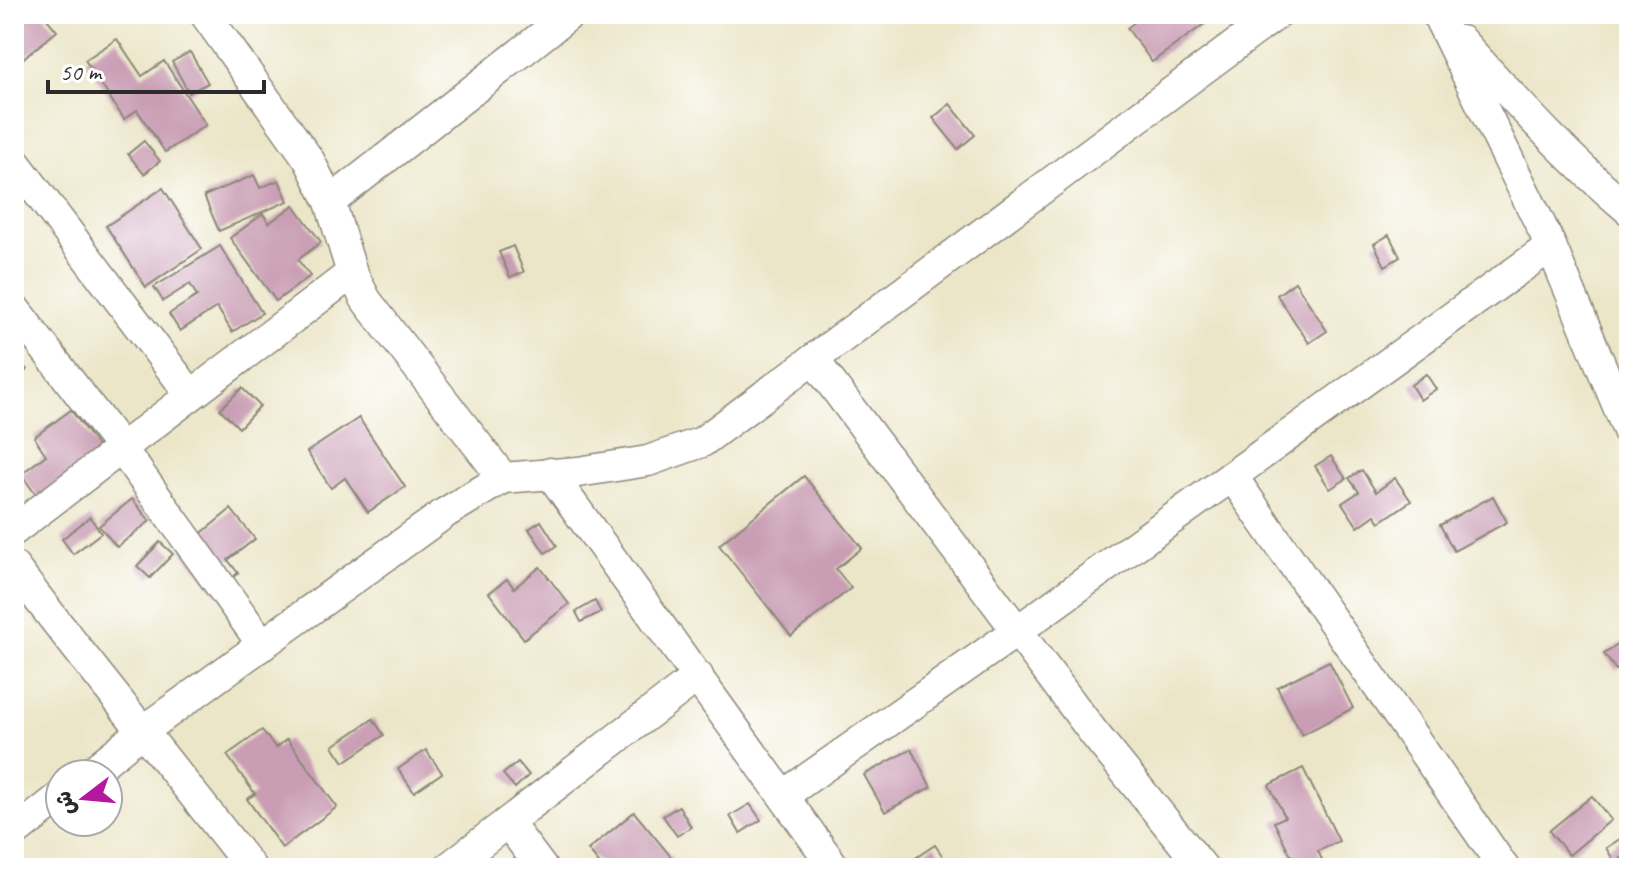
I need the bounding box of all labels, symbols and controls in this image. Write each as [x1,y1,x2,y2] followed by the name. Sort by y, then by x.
[48,44,264,94] scale bar
[60,57,103,87] text: 50 m
[44,758,124,838] north arrow
[49,788,83,819] text: ش

